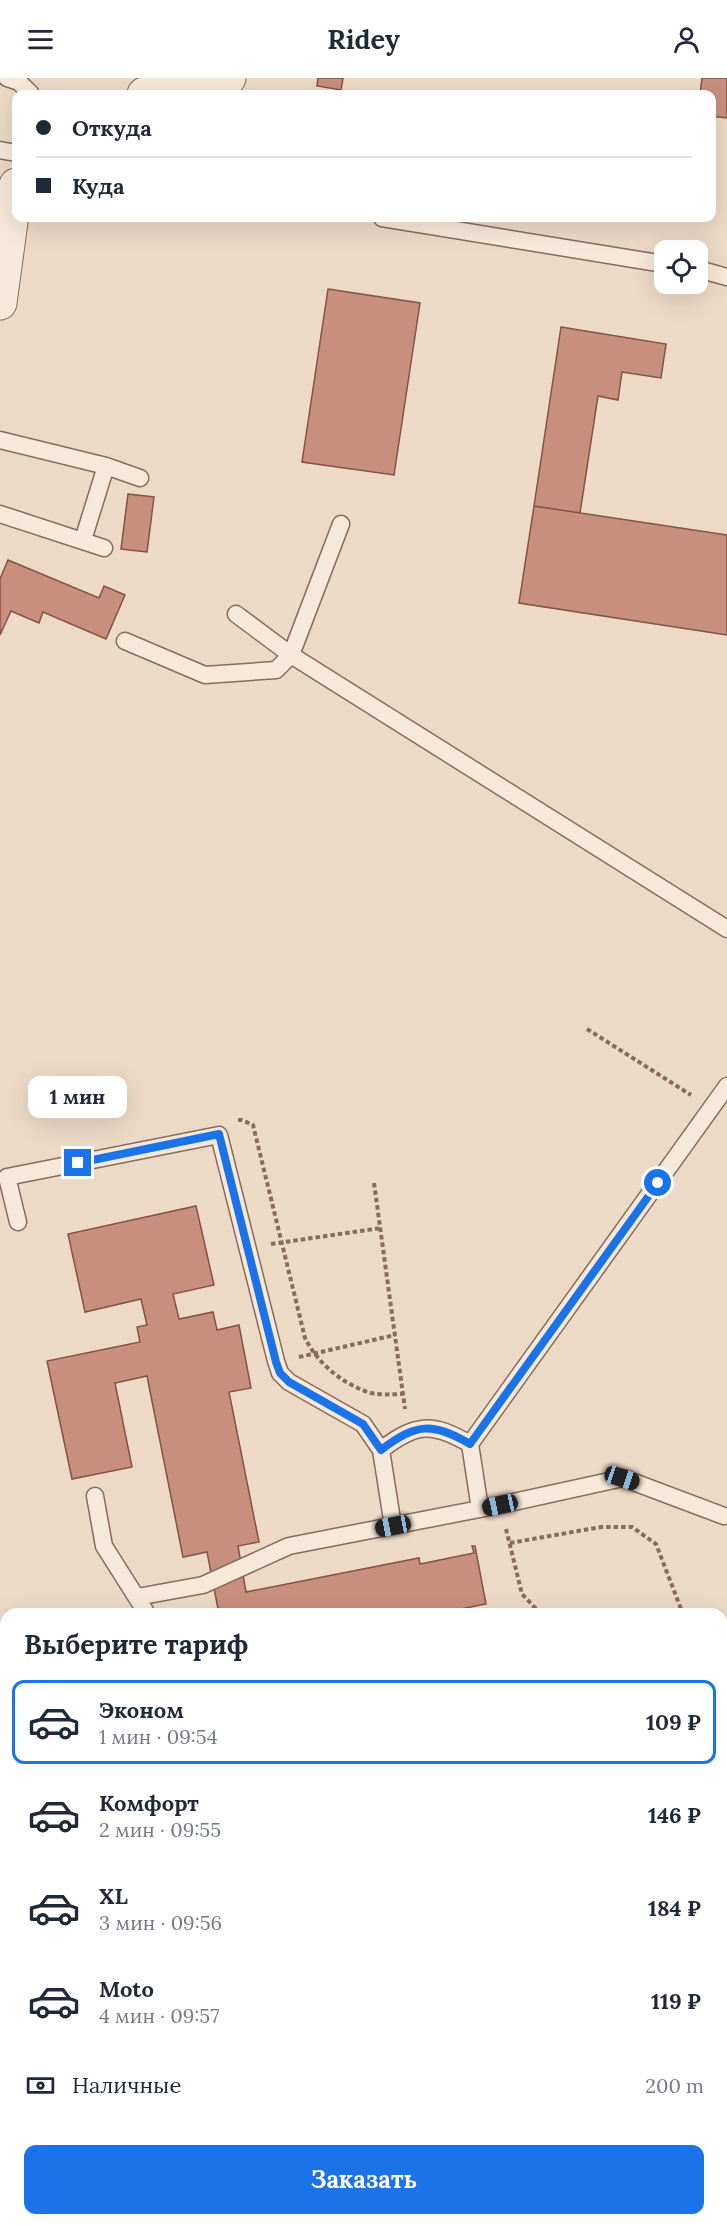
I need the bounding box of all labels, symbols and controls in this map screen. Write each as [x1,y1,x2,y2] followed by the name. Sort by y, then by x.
[327,22,400,56] text: Ridey
[24,23,57,56] icon: menu
[670,23,703,56] icon: person
[72,114,152,142] text: Откуда
[72,172,124,200] text: Куда
[654,240,708,294] map controls
[654,240,708,294] button: locate
[28,1076,128,1118] callout: 1 мин
[50,1084,105,1109] text: 1 мин
[64,1149,91,1176] route end
[644,1169,671,1196] route start
[602,1464,642,1492] car
[481,1492,519,1518] car
[374,1514,412,1538] car
[24,1627,248,1661] text: Выберите тариф
[27,1695,81,1749] icon: car
[99,1696,184,1724] text: Эконом
[646,1708,701,1736] text: 109 ₽
[99,1724,218,1749] text: 1 мин · 09:54
[27,1788,81,1842] icon: car
[99,1789,199,1817] text: Комфорт
[648,1801,701,1829] text: 146 ₽
[99,1817,221,1842] text: 2 мин · 09:55
[27,1881,81,1935] icon: car
[99,1882,128,1910] text: XL
[648,1894,701,1922] text: 184 ₽
[99,1910,222,1935] text: 3 мин · 09:56
[27,1974,81,2028] icon: car
[99,1975,154,2003] text: Moto
[651,1987,701,2015] text: 119 ₽
[99,2003,219,2028] text: 4 мин · 09:57
[24,2069,57,2102] icon: cash
[72,2071,181,2099] text: Наличные
[645,2073,704,2098] text: 200 m
[24,2145,704,2214] button: Заказать

